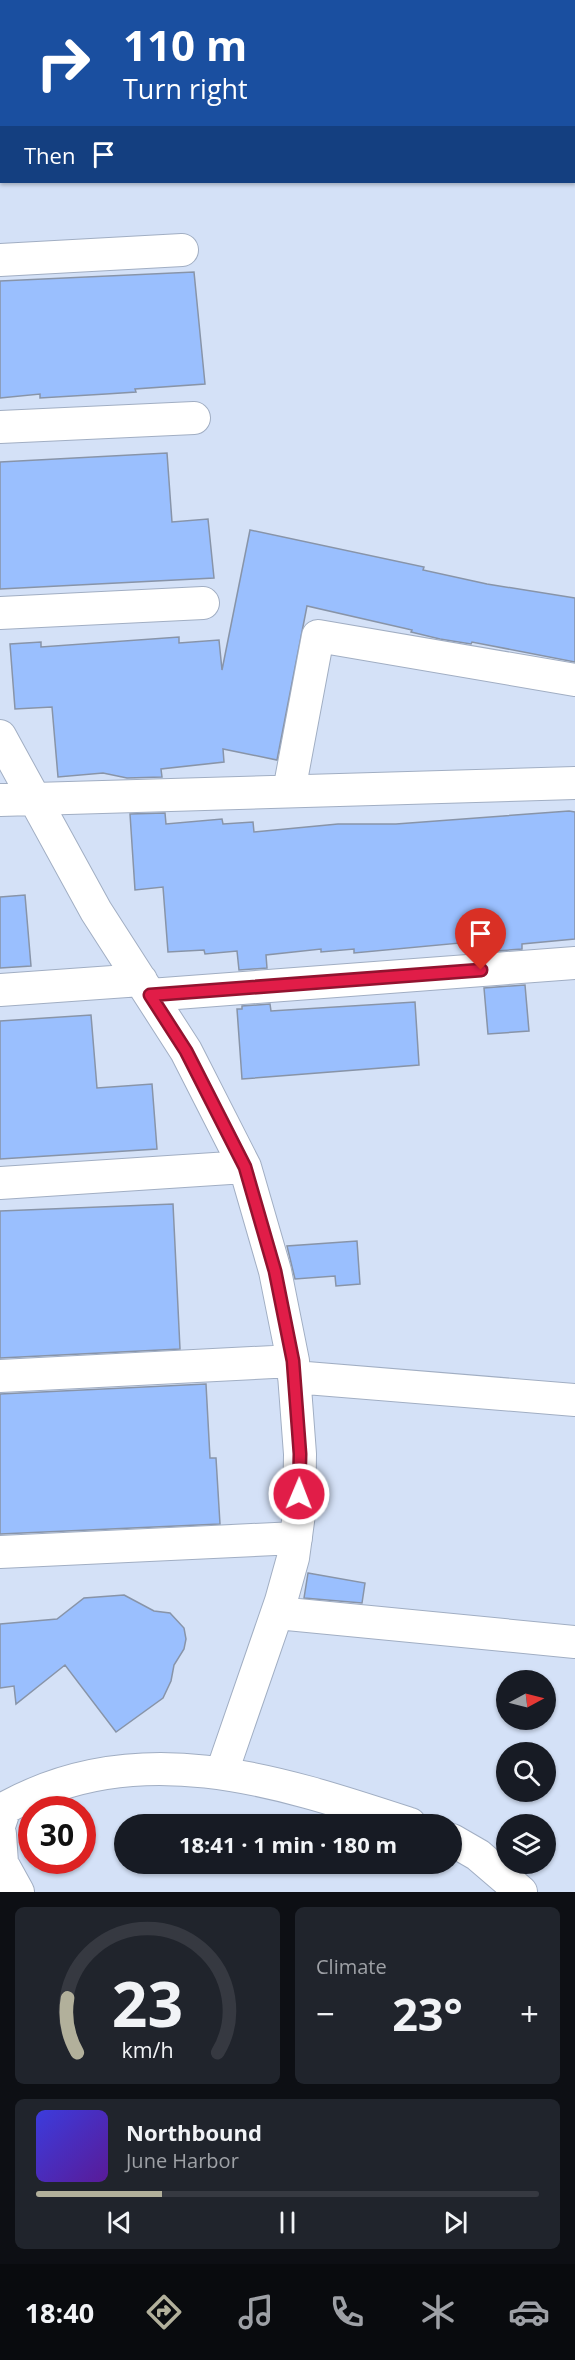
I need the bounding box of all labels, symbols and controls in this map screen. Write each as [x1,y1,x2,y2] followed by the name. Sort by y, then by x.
[123,16,247,73] text: 110 m
[24,24,102,102] icon: right
[123,70,248,107] text: Turn right
[87,138,120,171] icon: arrive
[24,140,75,170] text: Then
[455,908,506,970] pin
[464,917,497,950] icon: arrive
[267,1462,331,1526] position arrow
[496,1670,556,1730] north arrow
[496,1670,556,1874] map controls
[496,1742,556,1802] button: search
[18,1796,96,1874] speed limit sign: 30
[496,1814,556,1874] button: layers
[179,1829,397,1859] text: 18:41 · 1 min · 180 m
[316,1953,387,1980] text: Climate
[112,1960,183,2045] text: 23
[392,1983,463,2044] text: 23°
[316,1991,335,2036] text: −
[520,1991,539,2036] text: +
[121,2035,174,2064] text: km/h
[126,2117,262,2147] text: Northbound
[126,2147,239,2174] text: June Harbor
[103,2206,136,2239] icon: previous
[271,2206,304,2239] icon: pause
[439,2206,472,2239] icon: next
[143,2291,185,2333] icon: directions
[235,2291,277,2333] icon: music
[326,2291,368,2333] icon: phone
[417,2291,459,2333] icon: climate
[508,2291,550,2333] icon: car
[25,2294,94,2331] text: 18:40

